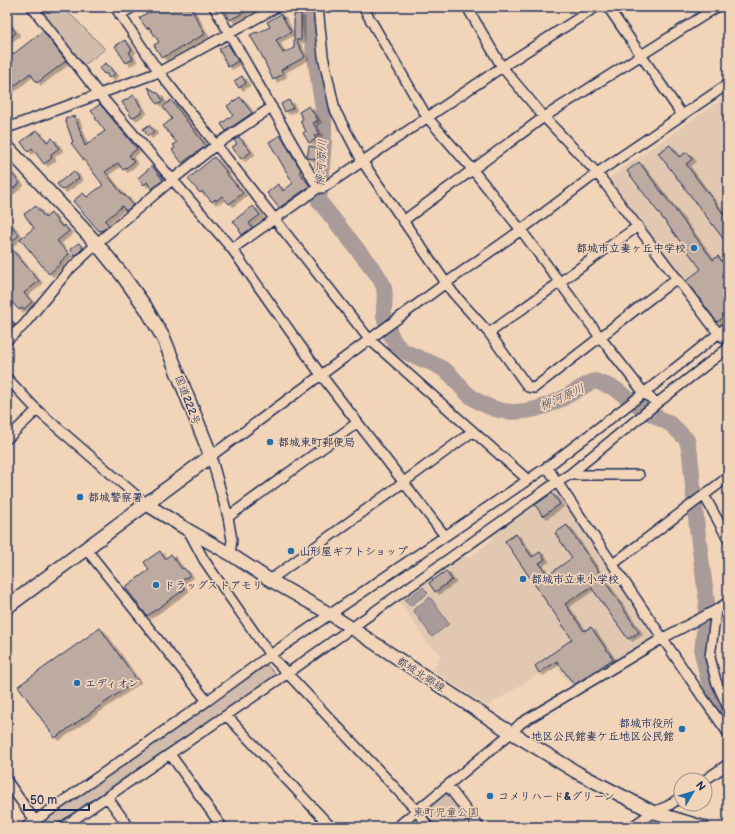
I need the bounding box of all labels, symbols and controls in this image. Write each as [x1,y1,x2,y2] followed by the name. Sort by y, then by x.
[312,139,331,188] water label: 柳河原川
[576,242,686,255] place label: 都城市立妻ヶ丘中学校
[689,243,699,253] marker: 都城市立妻ヶ丘中学校
[172,373,203,427] street label: 国道222号
[537,381,587,414] water label: 柳河原川
[278,436,355,449] place label: 都城東町郵便局
[265,437,275,447] marker: 都城東町郵便局
[88,491,143,504] place label: 都城警察署
[75,492,85,502] marker: 都城警察署
[299,545,408,558] place label: 山形屋ギフトショップ
[286,546,296,556] marker: 山形屋ギフトショップ
[531,573,619,586] place label: 都城市立東小学校
[518,574,528,584] marker: 都城市立東小学校
[164,579,263,592] place label: ドラッグストアモリ
[151,580,161,590] marker: ドラッグストアモリ
[394,654,447,695] street label: 都城北郷線
[85,677,139,690] place label: エディオン
[72,678,82,688] marker: エディオン
[531,717,674,743] place label: 都城市役所 地区公民館妻ケ丘地区公民館
[677,724,687,734] marker: 都城市役所 地区公民館妻ケ丘地区公民館
[673,772,713,812] north arrow
[693,779,708,793] text: N
[24,786,89,812] scale bar
[498,790,615,803] place label: コメリハード&グリーン
[485,791,495,801] marker: コメリハード&グリーン
[30,793,57,808] text: 50 m
[413,806,479,819] park label: 東町児童公園

